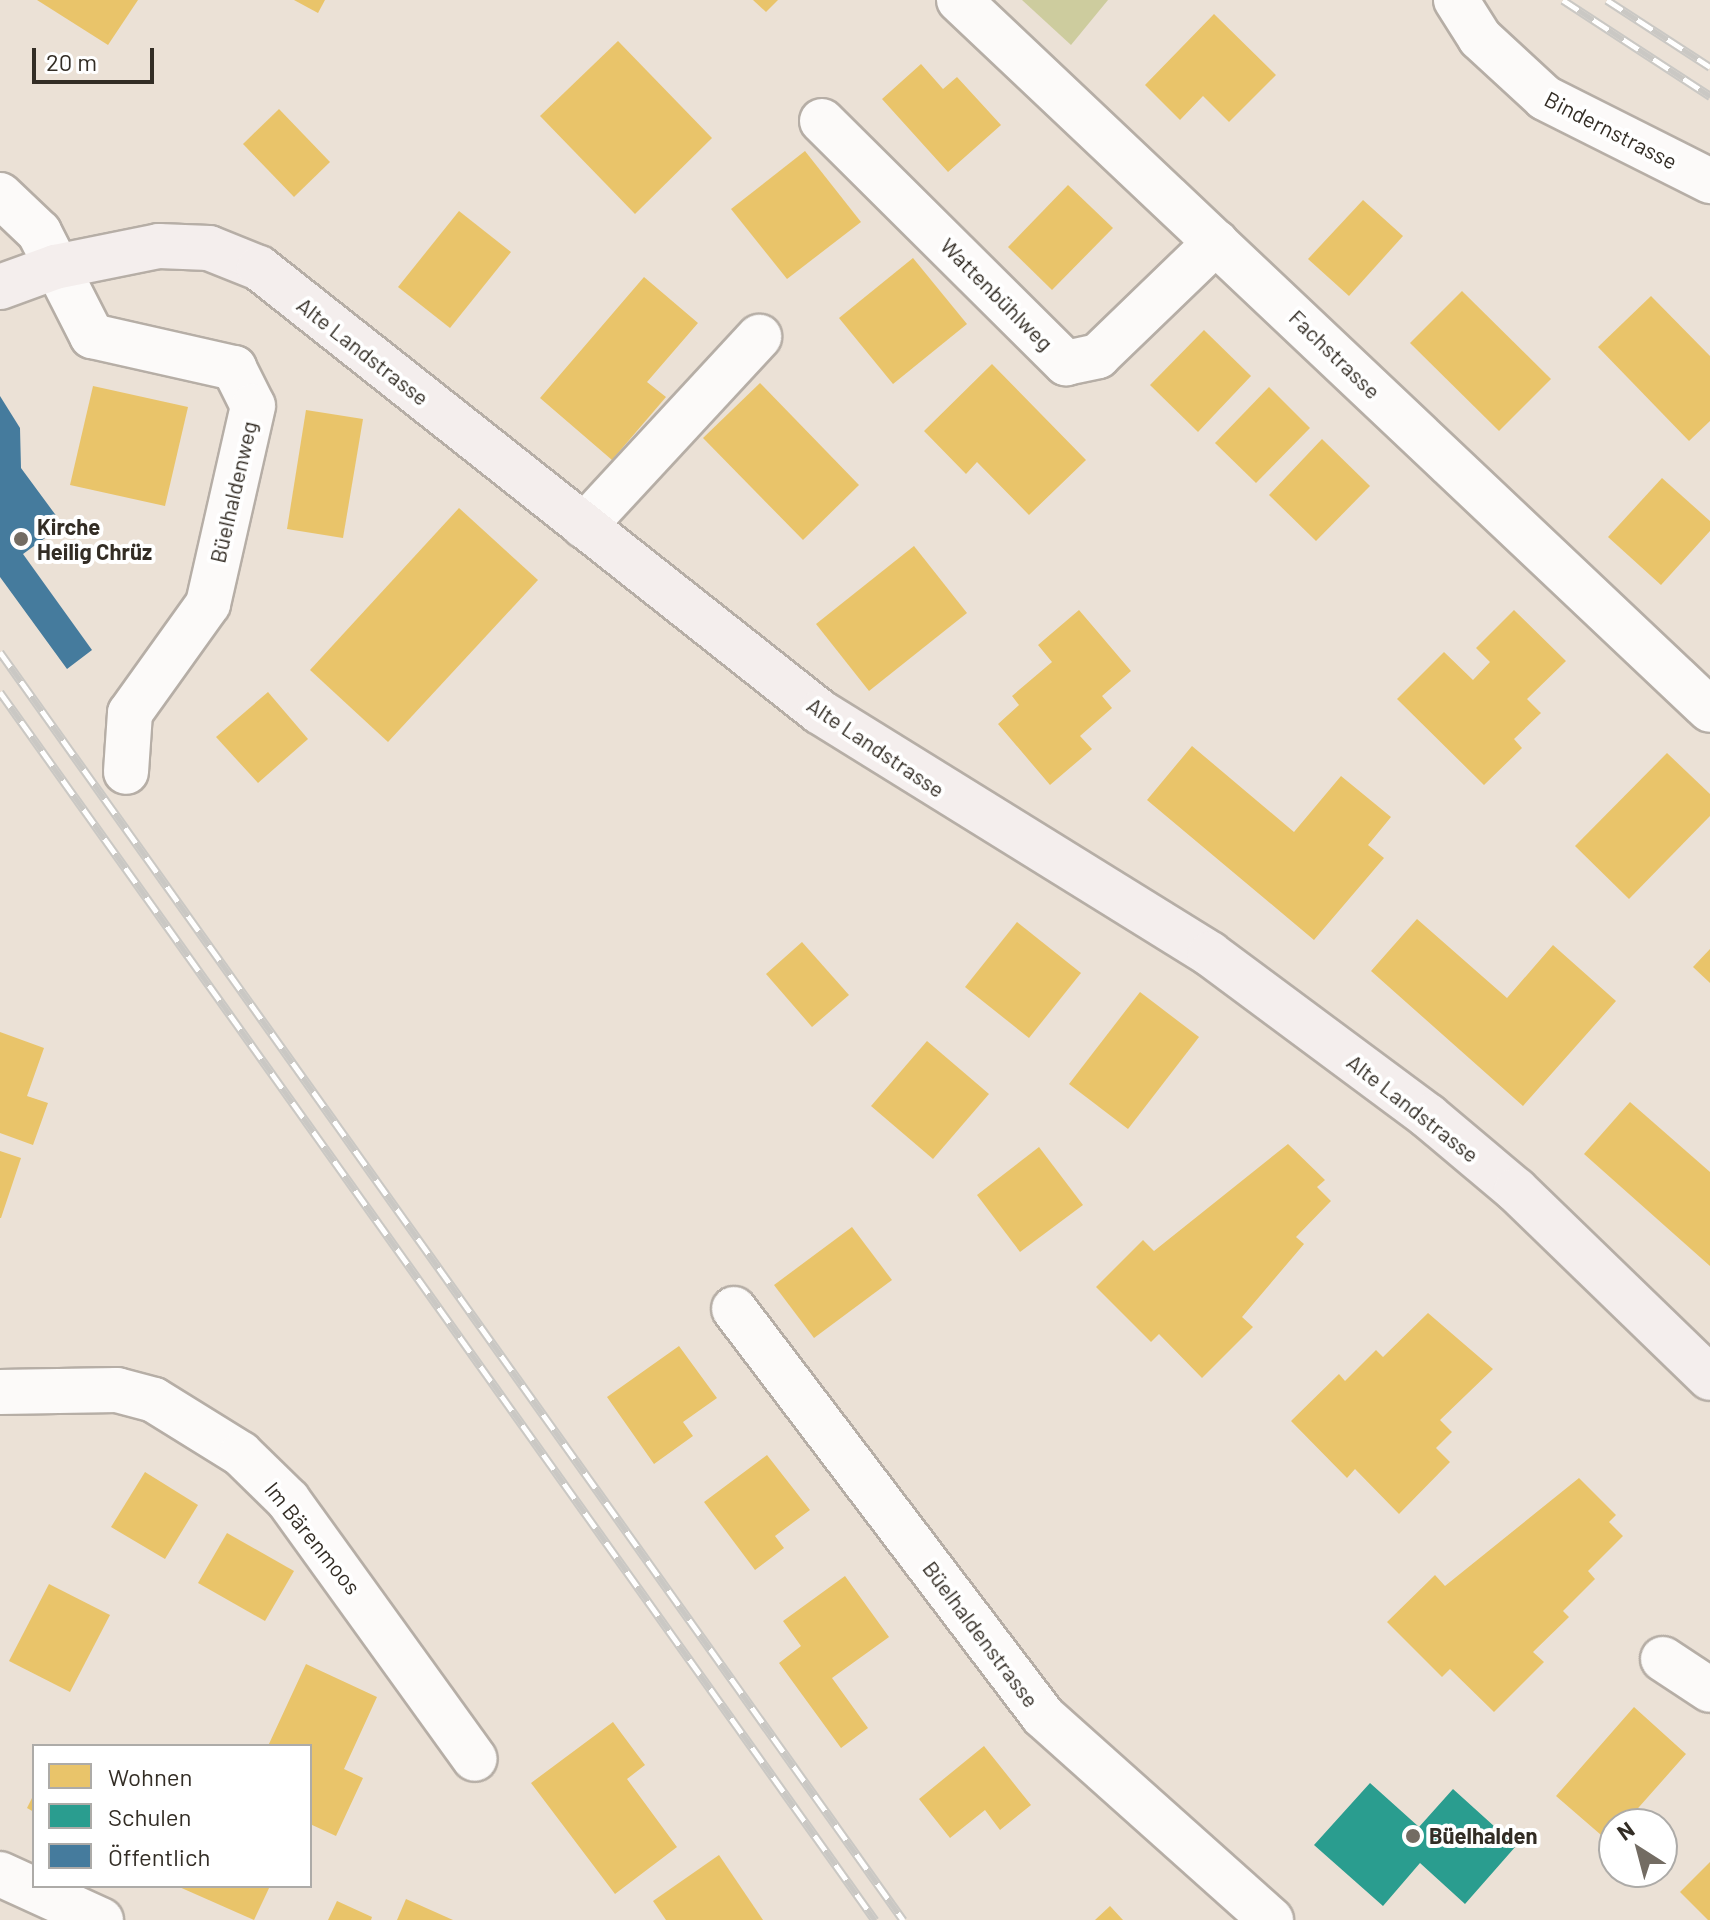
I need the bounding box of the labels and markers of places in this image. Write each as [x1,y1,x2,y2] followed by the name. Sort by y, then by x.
[37,513,152,564] place label: Kirche Heilig Chrüz
[12,530,30,548] marker: Kirche Heilig Chrüz
[1429,1823,1537,1849] place label: Büelhalden
[1404,1827,1422,1845] marker: Büelhalden

